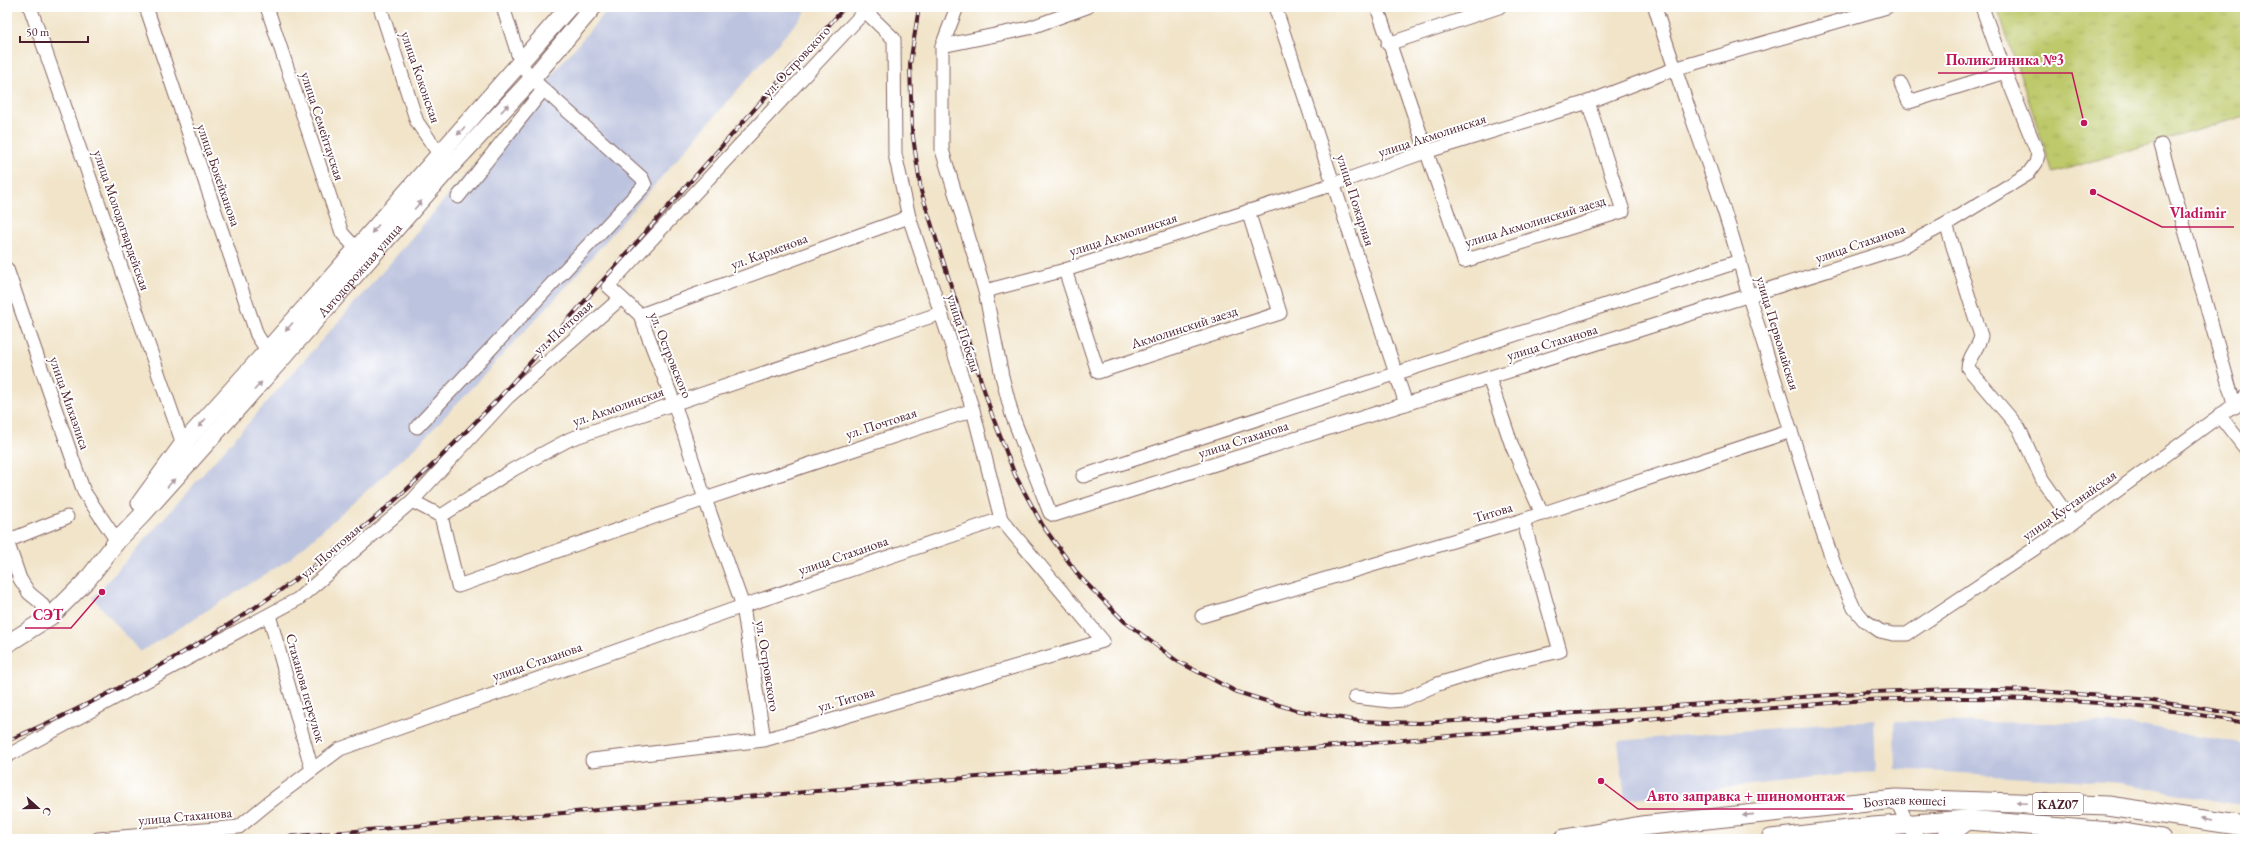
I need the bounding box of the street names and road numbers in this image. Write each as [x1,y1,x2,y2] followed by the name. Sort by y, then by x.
[758,21,834,101] street label: ул. Островского
[397,29,445,125] street label: улица Коконская
[297,69,349,183] street label: улица Семейтауская
[1376,109,1488,161] street label: улица Акмолинская
[193,121,245,229] street label: улица Бокейханова
[89,147,155,293] street label: улица Молодогвардейская
[1333,152,1379,248] street label: улица Пожарная
[1462,191,1608,251] street label: улица Акмолинский заезд
[1067,208,1179,260] street label: улица Акмолинская
[313,219,406,322] street label: Автодорожная улица
[1813,219,1908,267] street label: улица Стаханова
[728,229,810,273] street label: ул. Карменова
[1752,274,1804,392] street label: улица Первомайская
[943,292,985,375] street label: улица Победы
[530,296,596,358] street label: ул. Почтовая
[1128,301,1240,353] street label: Акмолинский заезд
[646,309,697,401] street label: ул. Островского
[1504,320,1600,364] street label: улица Стаханова
[46,354,94,452] street label: улица Михаэлиса
[570,382,666,430] street label: ул. Акмолинская
[843,403,919,443] street label: ул. Почтовая
[1196,416,1291,462] street label: улица Стаханова
[2018,466,2120,544] street label: улица Кустанайская
[1471,497,1515,526] street label: Титова
[296,520,364,582] street label: ул. Почтовая
[796,531,891,579] street label: улица Стаханова
[752,619,784,713] street label: ул. Островского
[282,631,330,745] street label: Стаханова переулок
[490,637,585,685] street label: улица Стаханова
[816,682,877,716] street label: ул. Титова
[1862,790,1947,811] street label: Бозтаев көшесі
[2033,793,2083,815] road number: KAZ07
[137,803,233,829] street label: улица Стаханова

